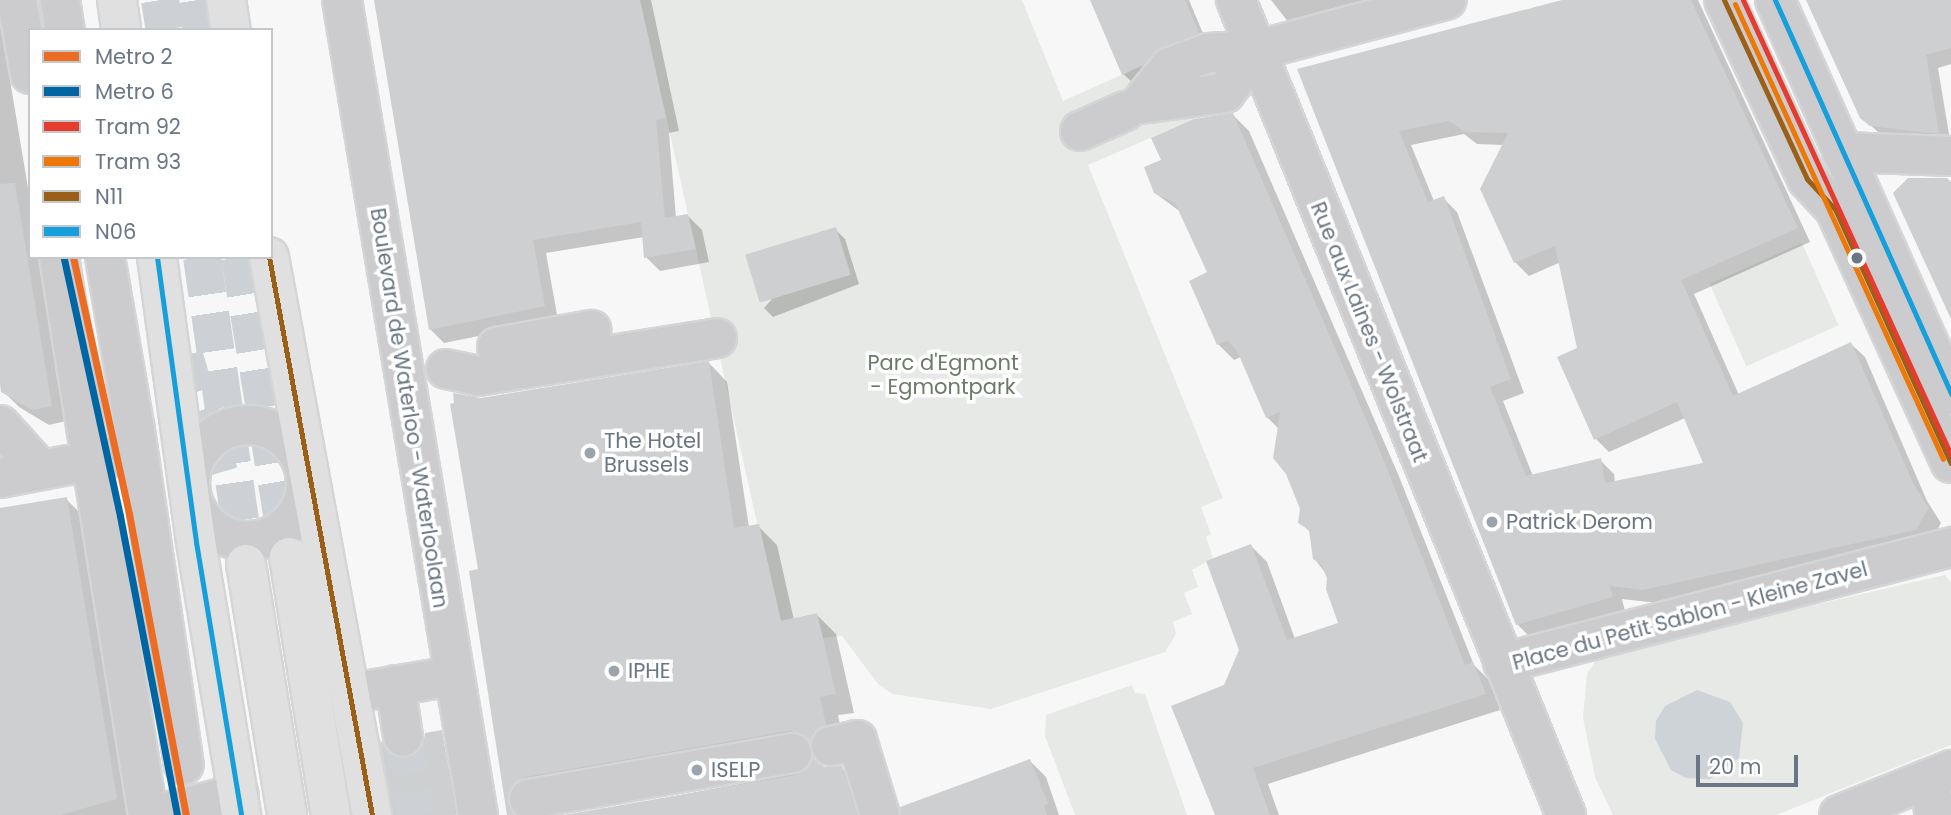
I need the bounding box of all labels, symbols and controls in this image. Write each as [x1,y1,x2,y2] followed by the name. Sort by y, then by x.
[28,28,273,259] legend
[95,42,173,71] text: Metro 2
[95,77,174,106] text: Metro 6
[95,112,181,141] text: Tram 92
[95,147,181,176] text: Tram 93
[95,182,123,211] text: N11
[1305,198,1433,466] street label: Rue aux Laines - Wolstraat
[365,206,453,610] street label: Boulevard de Waterloo - Waterloolaan
[95,217,136,246] text: N06
[1850,251,1864,265] unlabelled marker
[867,350,1019,400] park label: Parc d'Egmont - Egmontpark
[604,428,701,478] place label: The Hotel Brussels
[582,445,598,461] marker: The Hotel Brussels
[1506,509,1653,535] place label: Patrick Derom
[1484,514,1500,530] marker: Patrick Derom
[1510,556,1870,676] street label: Place du Petit Sablon - Kleine Zavel
[628,658,671,684] place label: IPHE
[606,663,622,679] marker: IPHE
[1699,742,1800,786] scale bar
[1709,752,1762,781] text: 20 m
[711,757,760,783] place label: ISELP
[689,762,705,778] marker: ISELP

